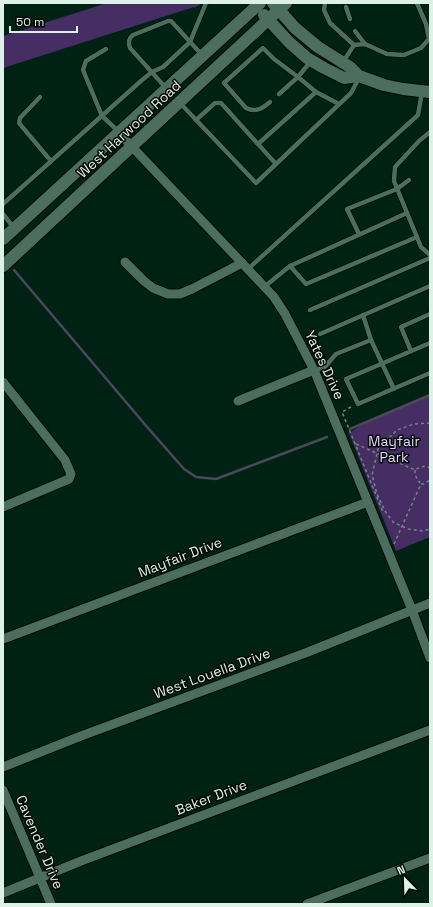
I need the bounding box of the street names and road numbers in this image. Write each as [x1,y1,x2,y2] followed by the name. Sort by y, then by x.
[73,76,185,182] street label: West Harwood Road
[301,328,349,402] street label: Yates Drive
[135,533,225,581] street label: Mayfair Drive
[151,644,273,702] street label: West Louella Drive
[173,775,249,819] street label: Baker Drive
[12,792,68,892] street label: Cavender Drive

